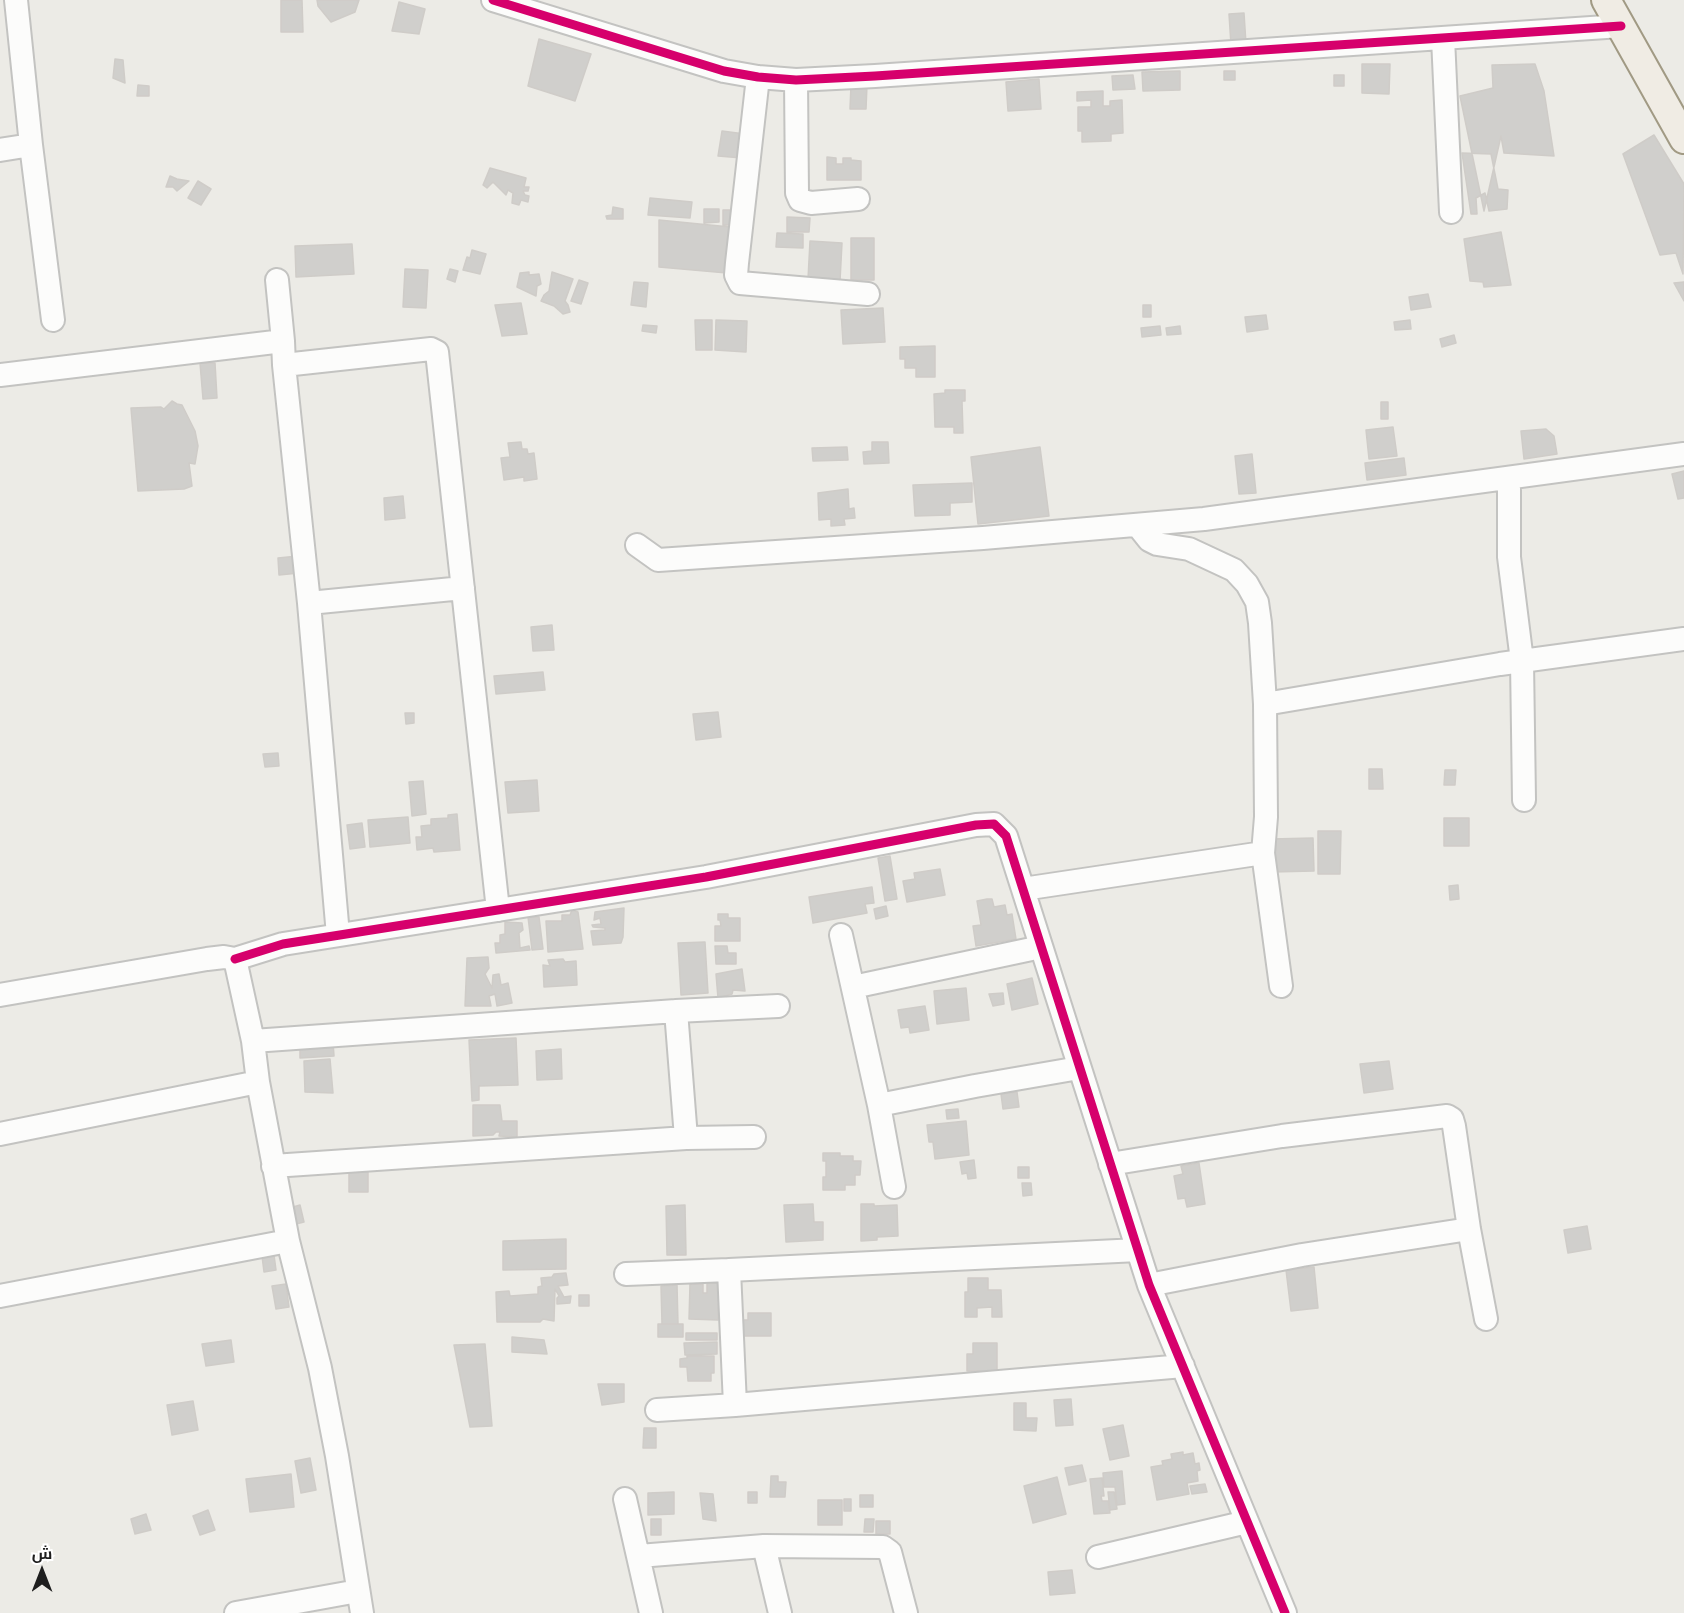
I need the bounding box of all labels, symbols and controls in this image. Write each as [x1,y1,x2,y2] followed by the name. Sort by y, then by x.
[12,1541,72,1601] north arrow
[32,1543,52,1562] text: ش

